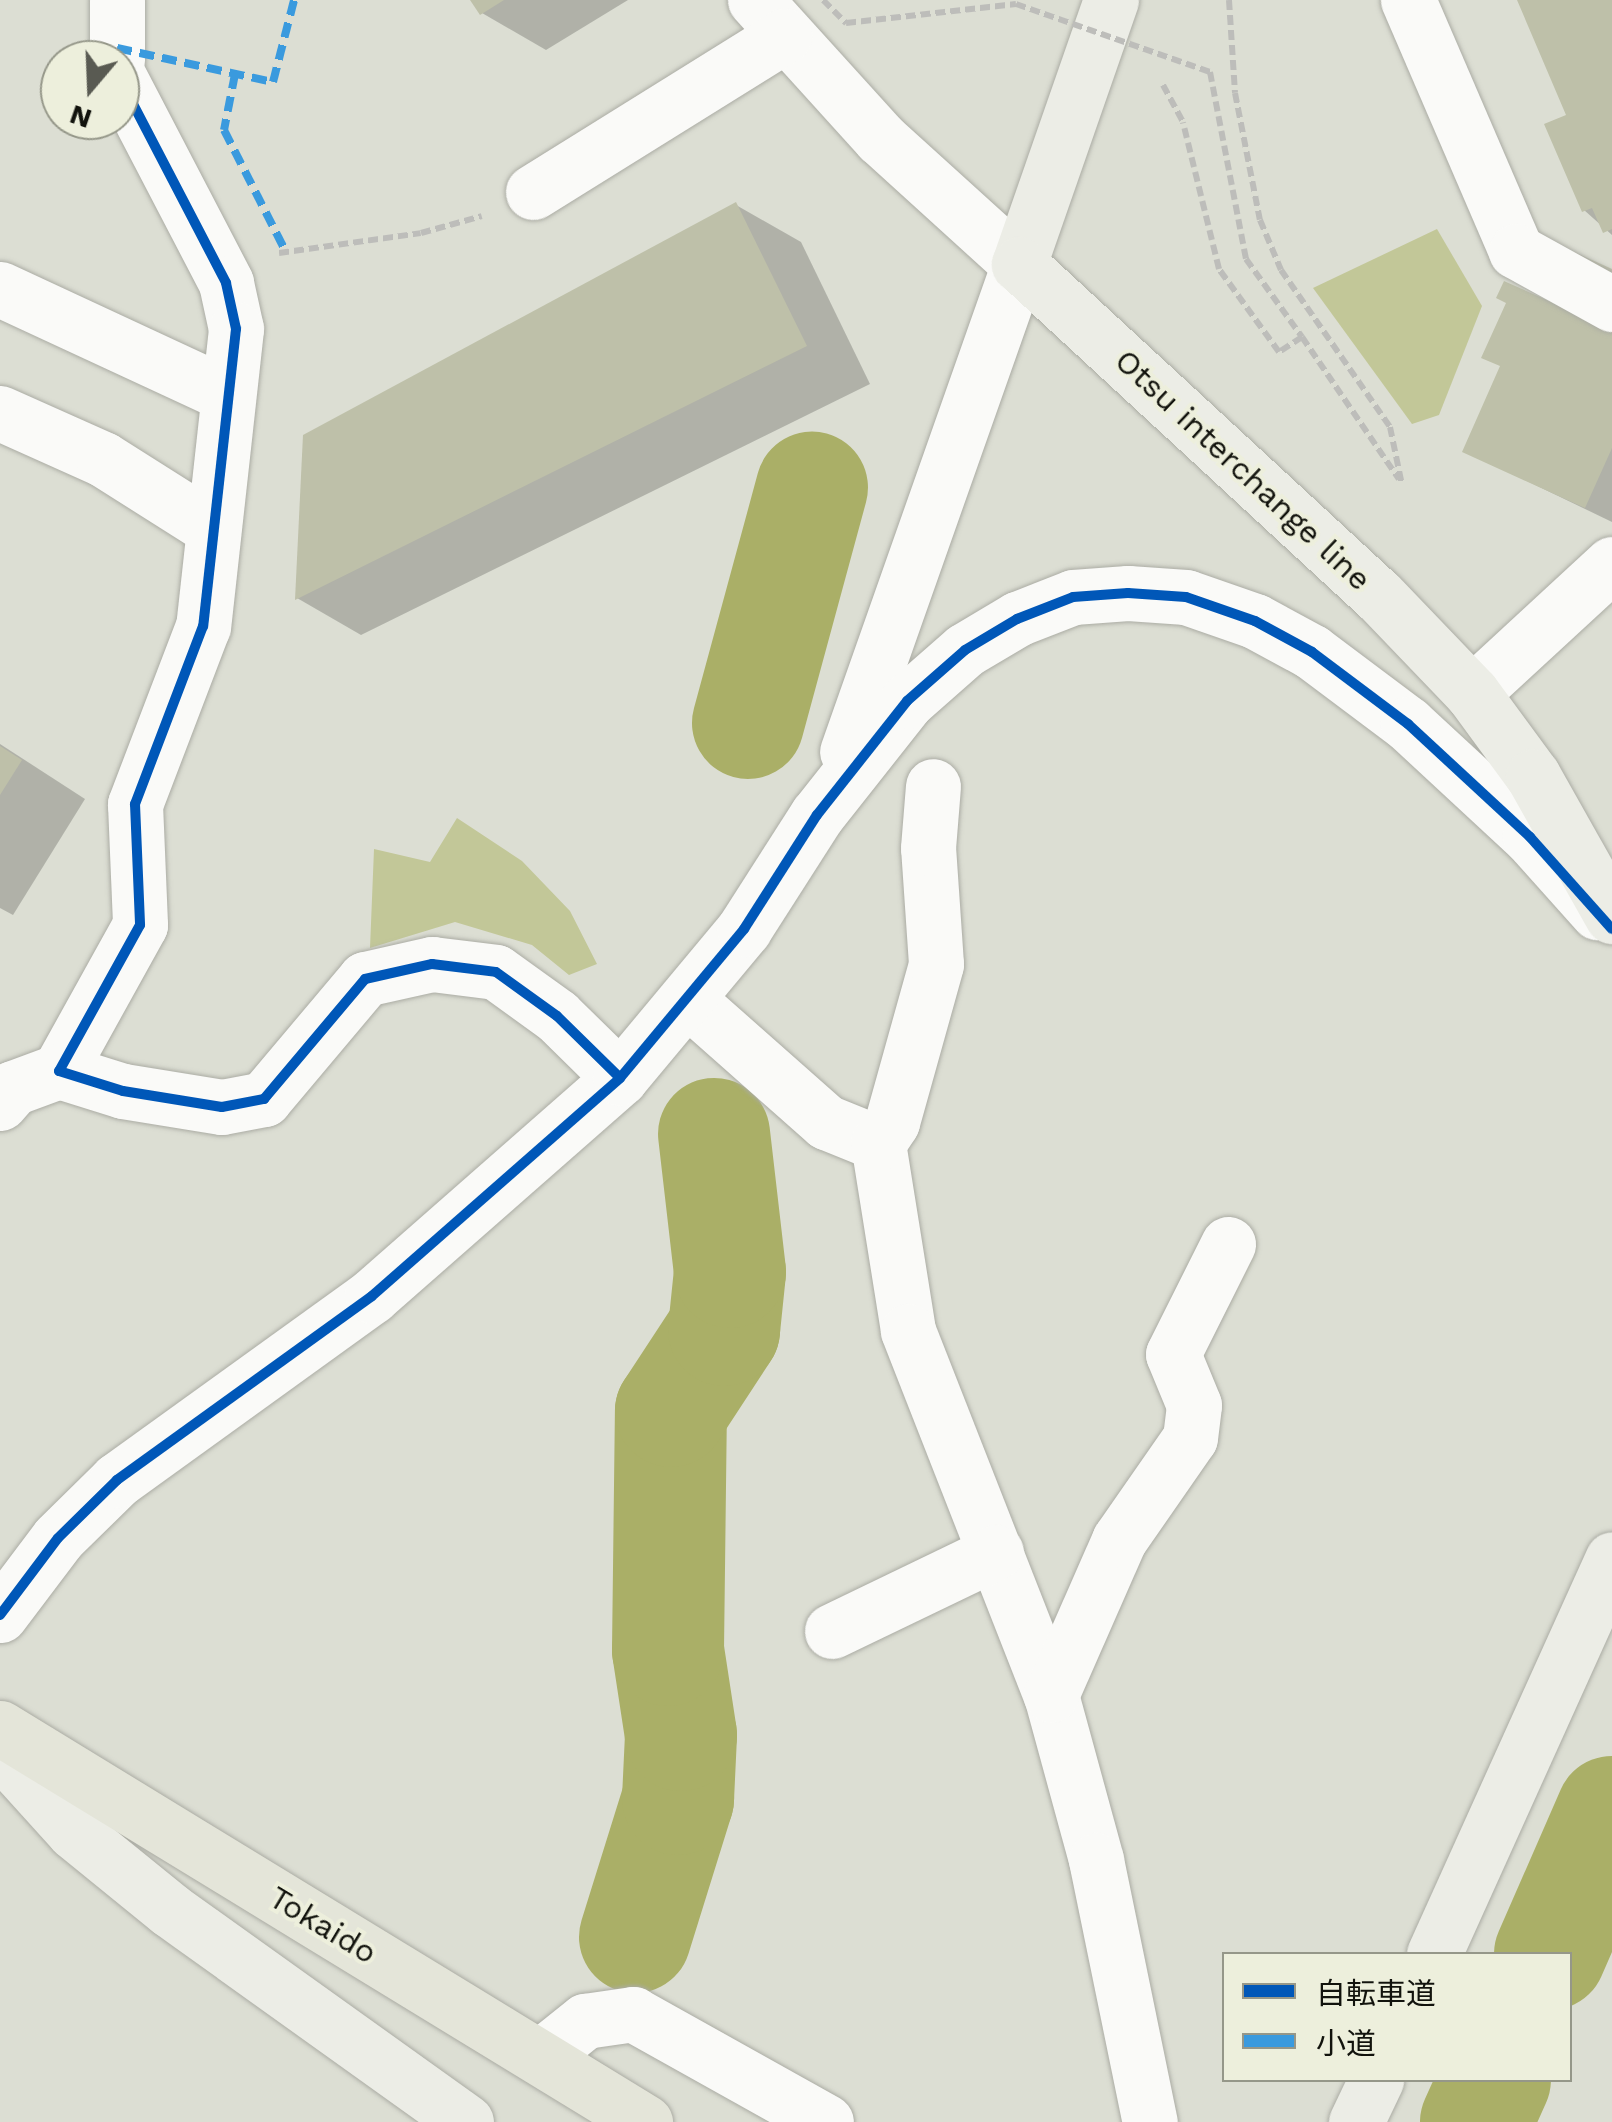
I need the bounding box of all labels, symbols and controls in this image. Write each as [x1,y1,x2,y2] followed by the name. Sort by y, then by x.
[40,40,140,140] north arrow
[66,98,96,136] text: N
[1107,341,1379,599] street label: Otsu interchange line
[262,1878,384,1972] street label: Tokaido
[1222,1952,1572,2082] legend
[1316,1976,1436,2011] text: 自転車道
[1316,2026,1376,2061] text: 小道

